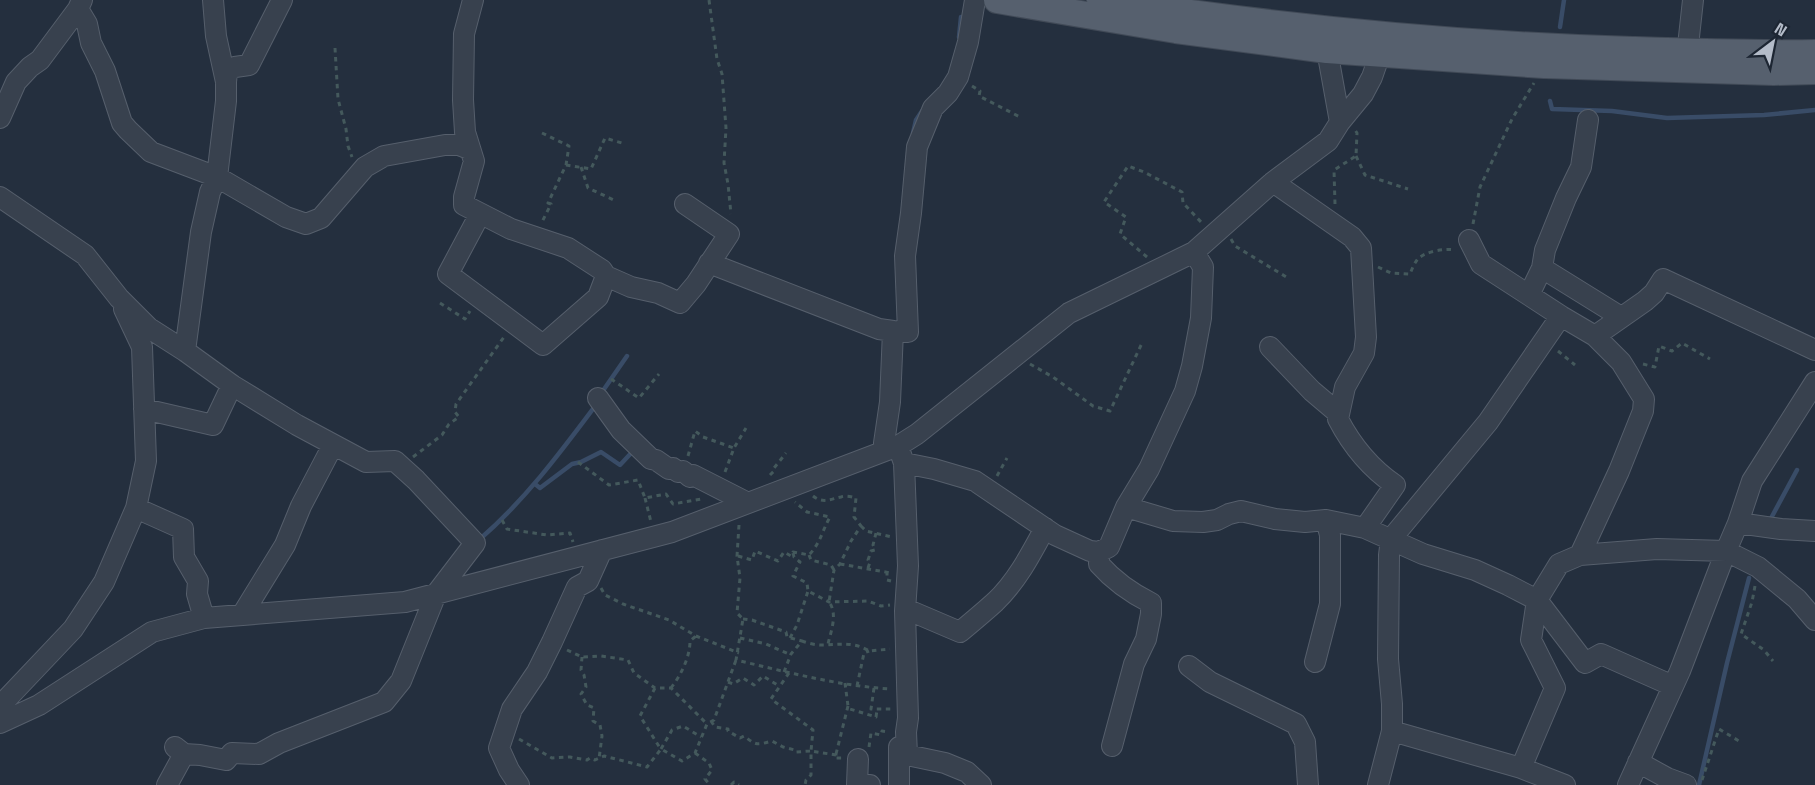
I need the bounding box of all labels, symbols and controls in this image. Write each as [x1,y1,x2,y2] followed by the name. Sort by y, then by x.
[1743,12,1803,72] north arrow
[1771,18,1791,41] text: N

